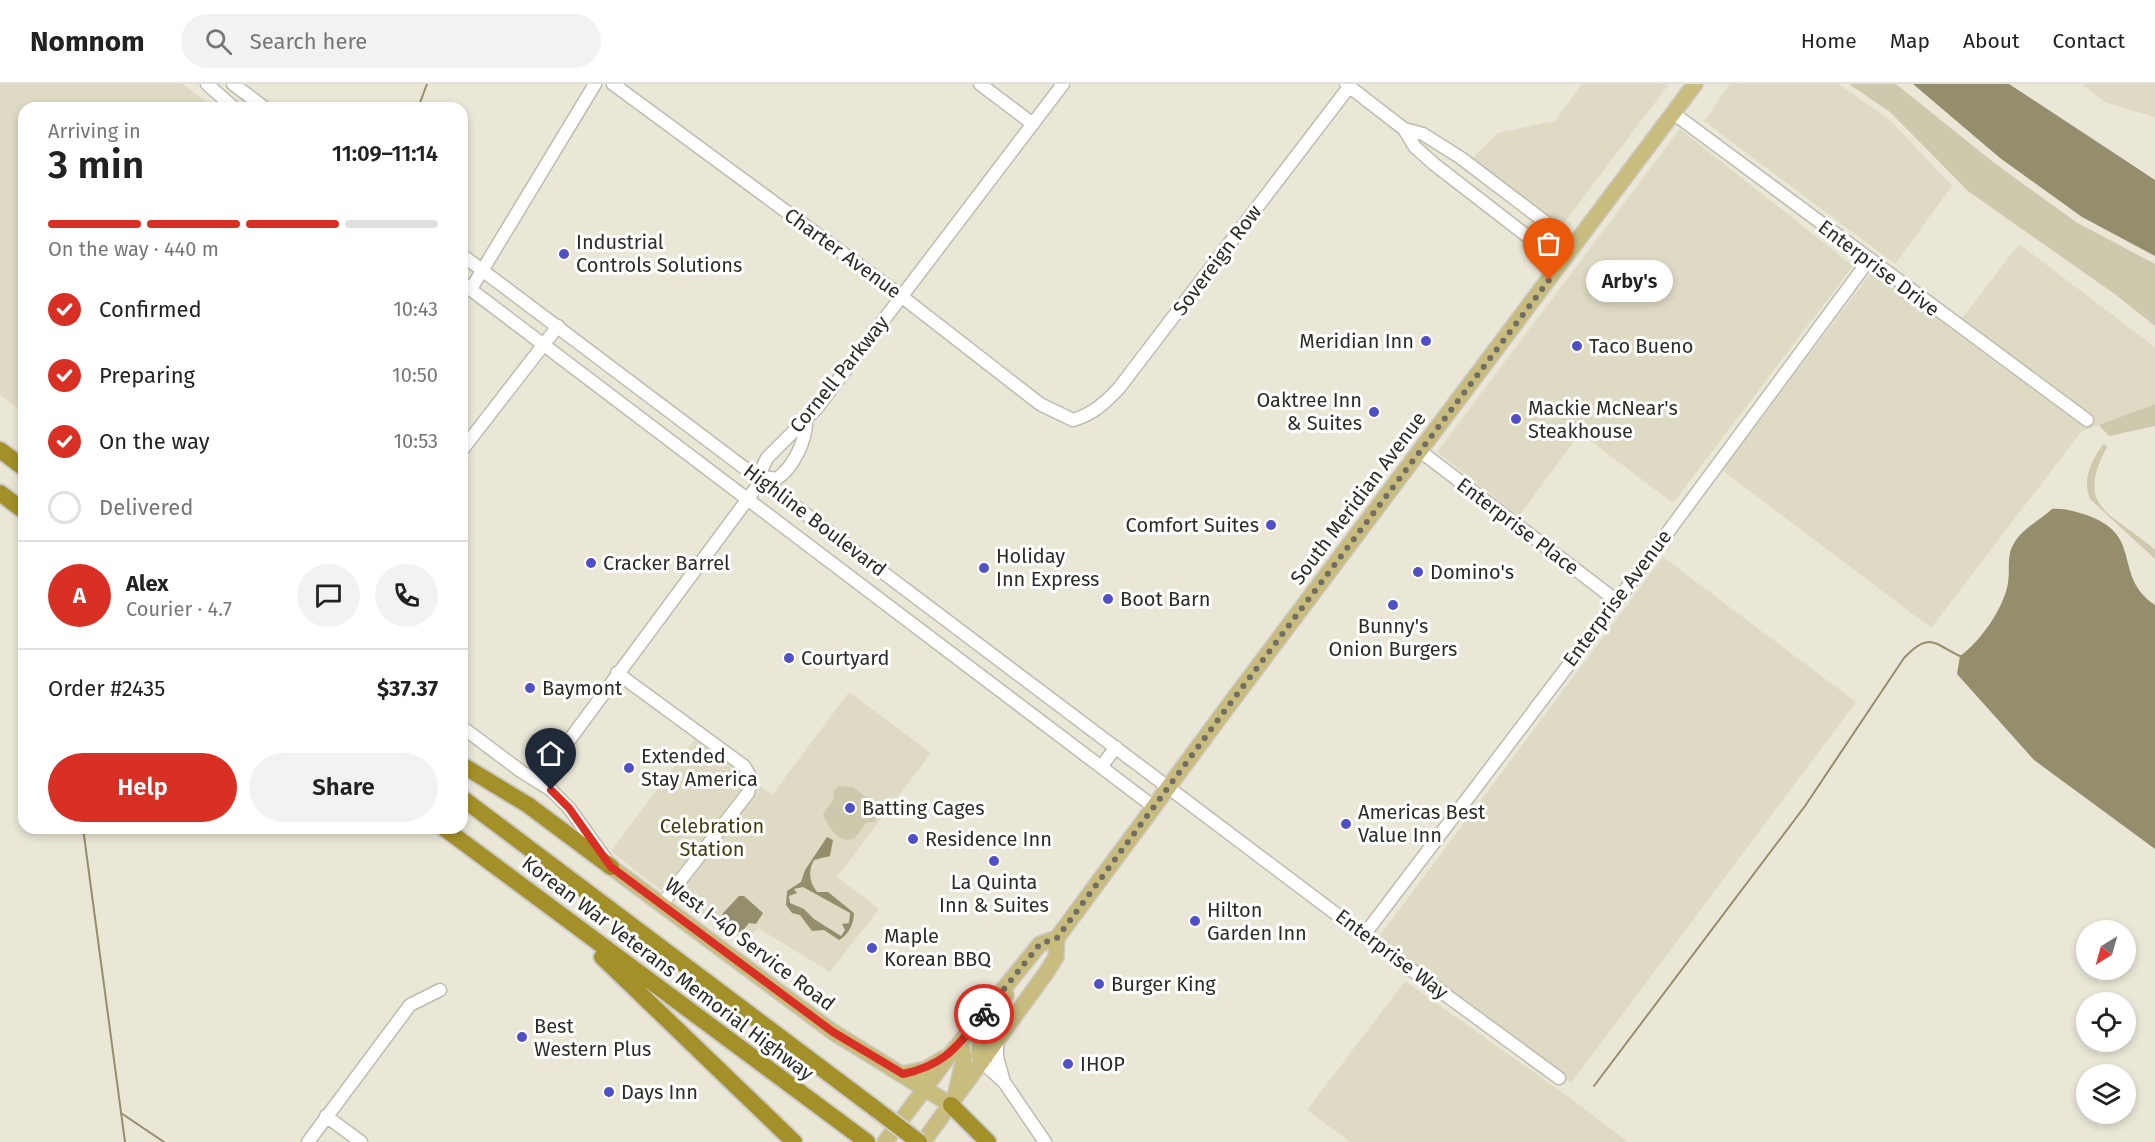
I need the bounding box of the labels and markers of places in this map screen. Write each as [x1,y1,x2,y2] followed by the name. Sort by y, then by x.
[1523,218,1574,280] pin
[576,230,742,277] place label: Industrial Controls Solutions
[557,247,571,261] marker: Industrial Controls Solutions
[1585,259,1672,301] callout: Arby's
[1299,329,1414,353] place label: Meridian Inn
[1419,334,1433,348] marker: Meridian Inn
[1589,334,1693,358] place label: Taco Bueno
[1570,339,1584,353] marker: Taco Bueno
[1256,388,1362,435] place label: Oaktree Inn & Suites
[1528,396,1678,443] place label: Mackie McNear's Steakhouse
[1367,405,1381,419] marker: Oaktree Inn & Suites
[1509,412,1523,426] marker: Mackie McNear's Steakhouse
[1126,513,1259,537] place label: Comfort Suites
[1264,518,1278,532] marker: Comfort Suites
[996,544,1099,591] place label: Holiday Inn Express
[603,551,730,575] place label: Cracker Barrel
[584,556,598,570] marker: Cracker Barrel
[1430,560,1514,584] place label: Domino's
[977,561,991,575] marker: Holiday Inn Express
[1411,565,1425,579] marker: Domino's
[1120,587,1211,611] place label: Boot Barn
[1101,592,1115,606] marker: Boot Barn
[1386,598,1400,612] marker: Bunny's Onion Burgers
[1329,614,1457,661] place label: Bunny's Onion Burgers
[801,646,889,670] place label: Courtyard
[782,651,796,665] marker: Courtyard
[542,676,623,700] place label: Baymont
[523,681,537,695] marker: Baymont
[525,728,576,790] pin
[641,744,758,791] place label: Extended Stay America
[622,761,636,775] marker: Extended Stay America
[862,796,985,820] place label: Batting Cages
[1358,800,1486,847] place label: Americas Best Value Inn
[843,801,857,815] marker: Batting Cages
[1339,817,1353,831] marker: Americas Best Value Inn
[925,827,1052,851] place label: Residence Inn
[906,832,920,846] marker: Residence Inn
[987,854,1001,868] marker: La Quinta Inn & Suites
[939,870,1049,917] place label: La Quinta Inn & Suites
[1207,898,1307,945] place label: Hilton Garden Inn
[1188,914,1202,928] marker: Hilton Garden Inn
[884,924,991,971] place label: Maple Korean BBQ
[865,941,879,955] marker: Maple Korean BBQ
[1111,972,1216,996] place label: Burger King
[1092,977,1106,991] marker: Burger King
[534,1014,651,1061] place label: Best Western Plus
[515,1030,529,1044] marker: Best Western Plus
[1080,1052,1125,1076] place label: IHOP
[1061,1057,1075,1071] marker: IHOP
[621,1080,698,1104] place label: Days Inn
[602,1085,616,1099] marker: Days Inn

